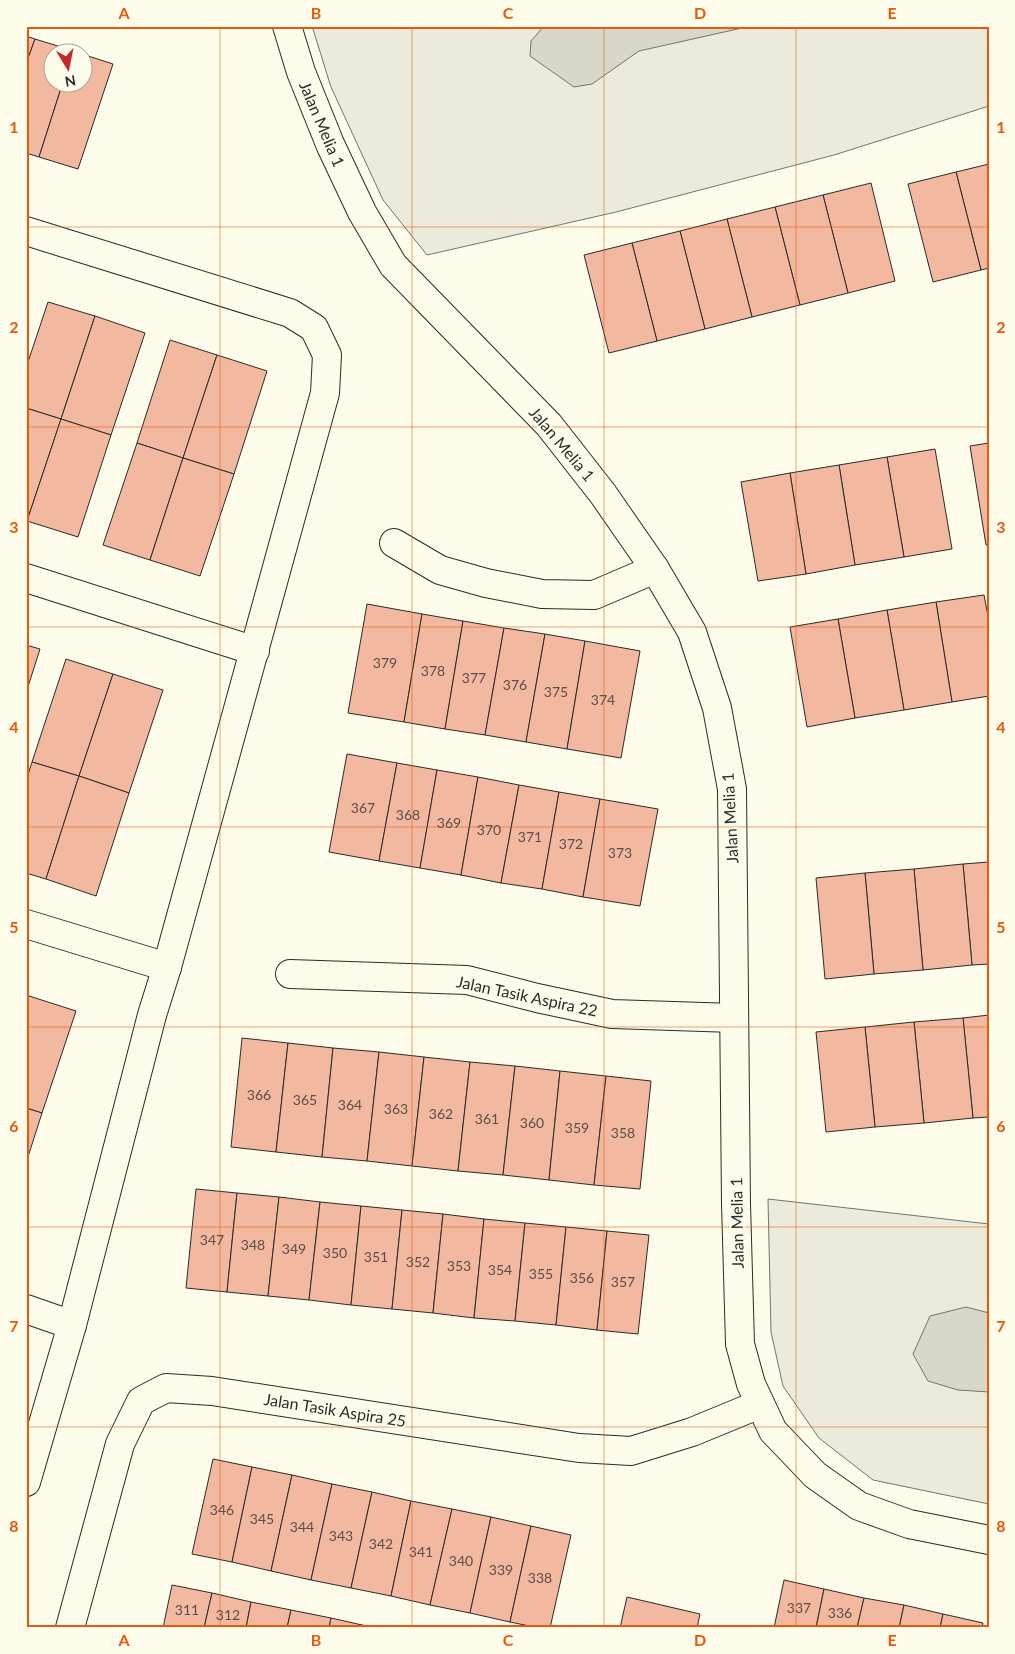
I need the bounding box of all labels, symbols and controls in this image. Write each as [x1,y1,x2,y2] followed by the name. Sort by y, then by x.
[117,3,130,22] text: A
[311,3,321,22] text: B
[503,3,514,22] text: C
[694,3,706,22] text: D
[887,3,897,22] text: E
[42,42,92,92] north arrow
[64,72,77,91] text: N
[296,78,349,169] street label: Jalan Melia 1
[9,117,19,136] text: 1
[996,117,1006,136] text: 1
[9,317,19,336] text: 2
[996,317,1006,336] text: 2
[526,403,599,485] street label: Jalan Melia 1
[9,517,19,536] text: 3
[996,517,1006,536] text: 3
[373,654,397,671] house number: 379
[421,662,445,679] house number: 378
[462,669,486,686] house number: 377
[503,676,527,693] house number: 376
[544,683,568,700] house number: 375
[591,691,615,708] house number: 374
[9,717,19,736] text: 4
[996,717,1006,736] text: 4
[718,772,741,864] street label: Jalan Melia 1
[351,799,375,816] house number: 367
[396,806,420,823] house number: 368
[437,814,461,831] house number: 369
[477,821,501,838] house number: 370
[518,828,542,845] house number: 371
[559,835,583,852] house number: 372
[608,844,632,861] house number: 373
[9,917,19,936] text: 5
[996,917,1006,936] text: 5
[455,971,599,1020] street label: Jalan Tasik Aspira 22
[247,1086,271,1103] house number: 366
[293,1091,317,1108] house number: 365
[338,1096,362,1113] house number: 364
[384,1100,408,1117] house number: 363
[429,1105,453,1122] house number: 362
[475,1110,499,1127] house number: 361
[520,1114,544,1131] house number: 360
[9,1116,19,1135] text: 6
[996,1116,1006,1135] text: 6
[565,1119,589,1136] house number: 359
[611,1124,635,1141] house number: 358
[726,1177,747,1269] street label: Jalan Melia 1
[200,1231,224,1248] house number: 347
[241,1236,265,1253] house number: 348
[282,1240,306,1257] house number: 349
[323,1244,347,1261] house number: 350
[364,1248,388,1265] house number: 351
[406,1253,430,1270] house number: 352
[447,1257,471,1274] house number: 353
[488,1261,512,1278] house number: 354
[529,1265,553,1282] house number: 355
[570,1269,594,1286] house number: 356
[611,1273,635,1290] house number: 357
[9,1316,19,1335] text: 7
[996,1316,1006,1335] text: 7
[263,1389,407,1430] street label: Jalan Tasik Aspira 25
[210,1501,234,1518] house number: 346
[250,1510,274,1527] house number: 345
[9,1516,19,1535] text: 8
[996,1516,1006,1535] text: 8
[290,1518,314,1535] house number: 344
[329,1527,353,1544] house number: 343
[369,1535,393,1552] house number: 342
[409,1543,433,1560] house number: 341
[449,1552,473,1569] house number: 340
[489,1561,513,1578] house number: 339
[528,1569,552,1586] house number: 338
[787,1599,811,1616] house number: 337
[175,1601,199,1618] house number: 311
[828,1604,852,1621] house number: 336
[216,1606,240,1623] house number: 312
[117,1630,130,1649] text: A
[311,1630,321,1649] text: B
[503,1630,514,1649] text: C
[694,1630,706,1649] text: D
[887,1630,897,1649] text: E

